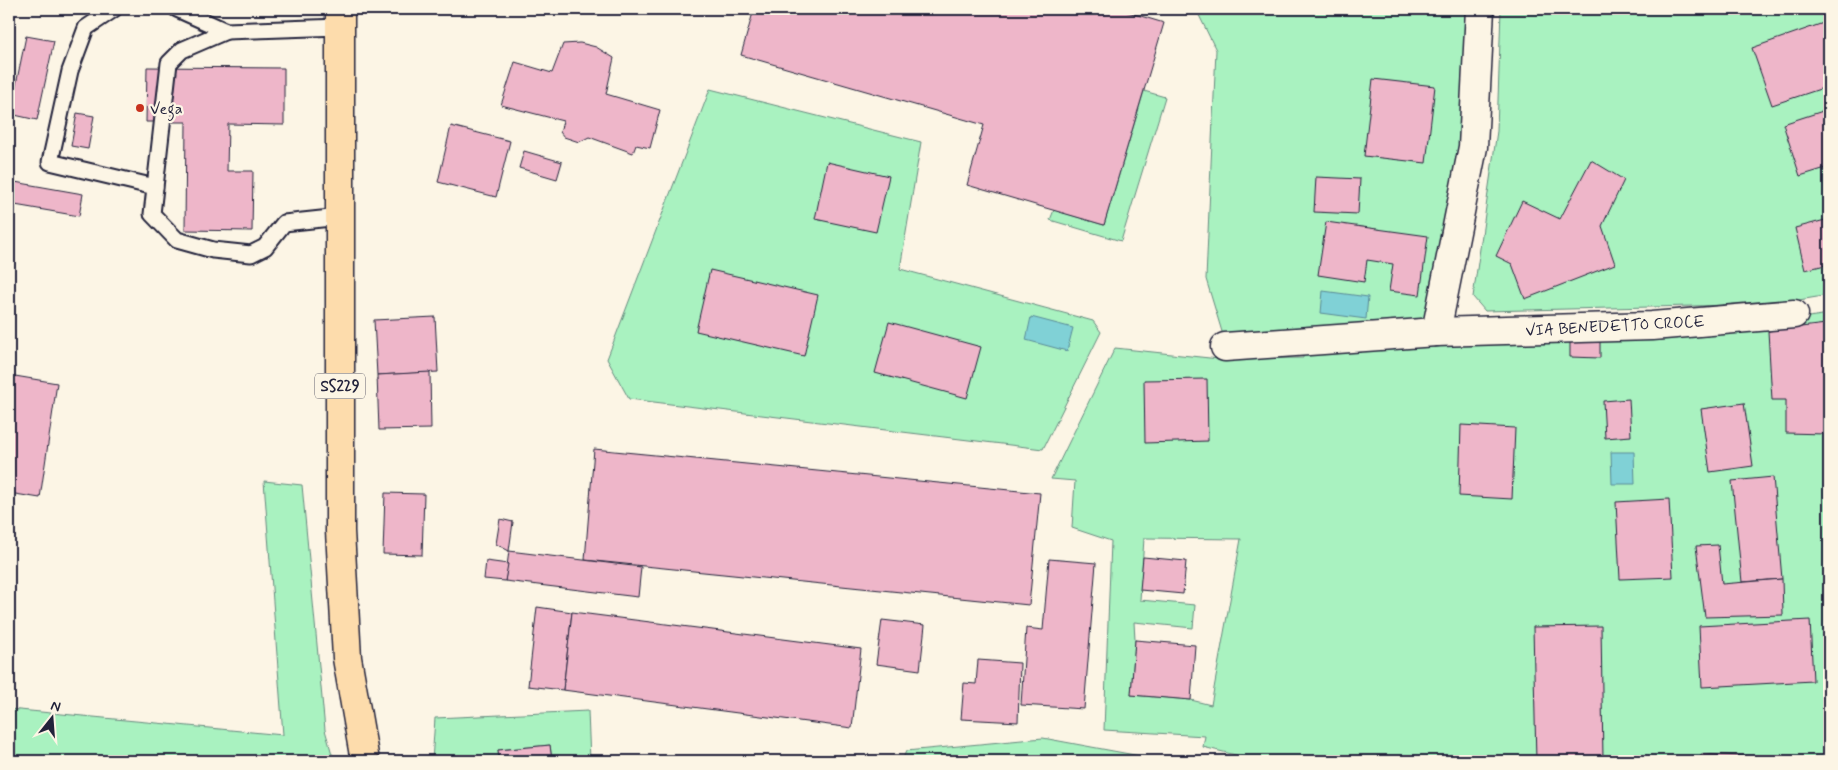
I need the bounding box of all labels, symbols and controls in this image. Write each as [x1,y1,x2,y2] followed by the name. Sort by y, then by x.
[150,99,183,121] place label: Vega
[134,102,146,114] marker: Vega
[1525,311,1705,342] street label: VIA BENEDETTO CROCE
[315,374,365,398] road number: SS229
[28,692,78,742] north arrow
[48,697,63,716] text: N

